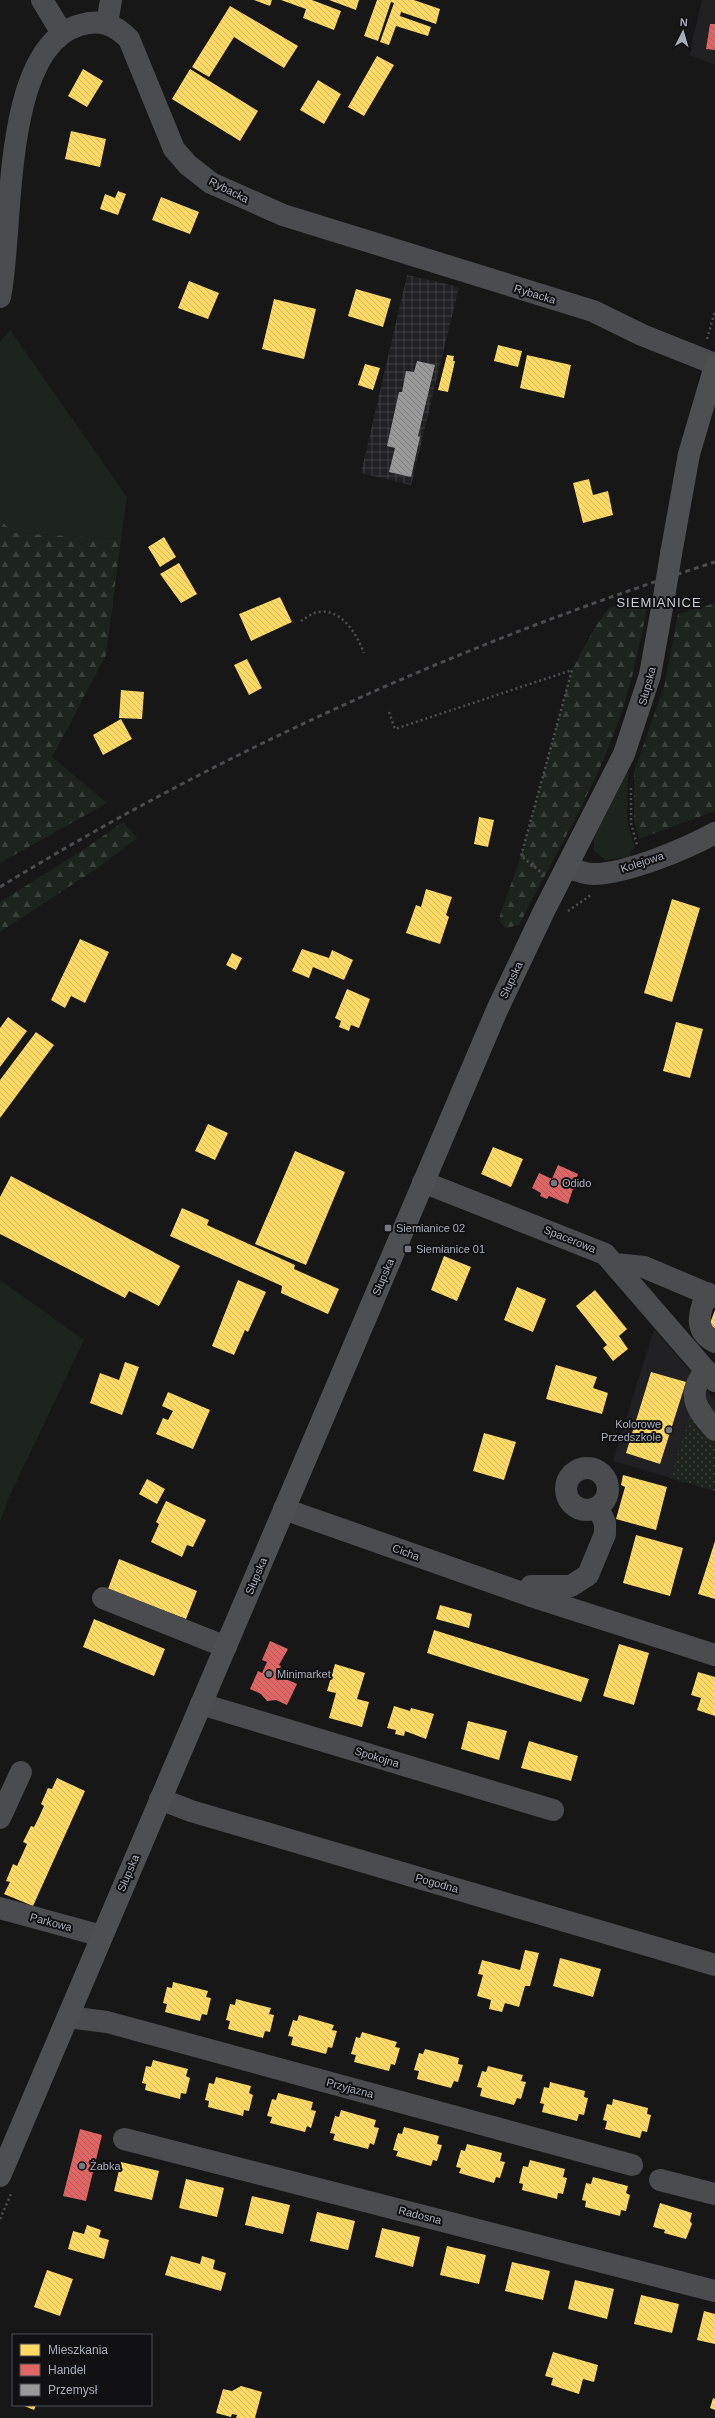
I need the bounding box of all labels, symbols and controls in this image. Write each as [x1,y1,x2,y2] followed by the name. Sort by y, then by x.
[663,12,703,52] north arrow
[679,16,688,28] text: N
[207,175,252,205] street label: Rybacka
[513,282,558,306] street label: Rybacka
[616,595,702,610] district label: SIEMIANICE
[636,665,658,706] street label: Słupska
[619,849,666,875] street label: Kolejowa
[497,959,525,1000] street label: Słupska
[562,1177,591,1189] place label: Odido
[549,1178,559,1188] marker: Odido
[396,1222,465,1234] place label: Siemianice 02
[383,1223,393,1233] marker: Siemianice 02
[542,1223,599,1255] street label: Spacerowa
[416,1243,485,1255] place label: Siemianice 01
[403,1244,413,1254] marker: Siemianice 01
[370,1256,397,1297] street label: Słupska
[601,1418,661,1443] place label: Kolorowe Przedszkole
[664,1425,674,1435] marker: Kolorowe Przedszkole
[391,1542,422,1563] street label: Cicha
[243,1555,270,1596] street label: Słupska
[277,1668,331,1680] place label: Minimarket
[264,1669,274,1679] marker: Minimarket
[353,1745,402,1770] street label: Spokojna
[115,1852,142,1893] street label: Słupska
[414,1871,461,1895] street label: Pogodna
[29,1911,74,1934] street label: Parkowa
[325,2076,376,2100] street label: Przyjazna
[90,2160,121,2172] place label: Żabka
[77,2161,87,2171] marker: Żabka
[397,2204,444,2226] street label: Radosna
[12,2334,152,2406] legend
[48,2343,108,2357] text: Mieszkania
[48,2363,86,2377] text: Handel
[48,2383,98,2397] text: Przemysł

